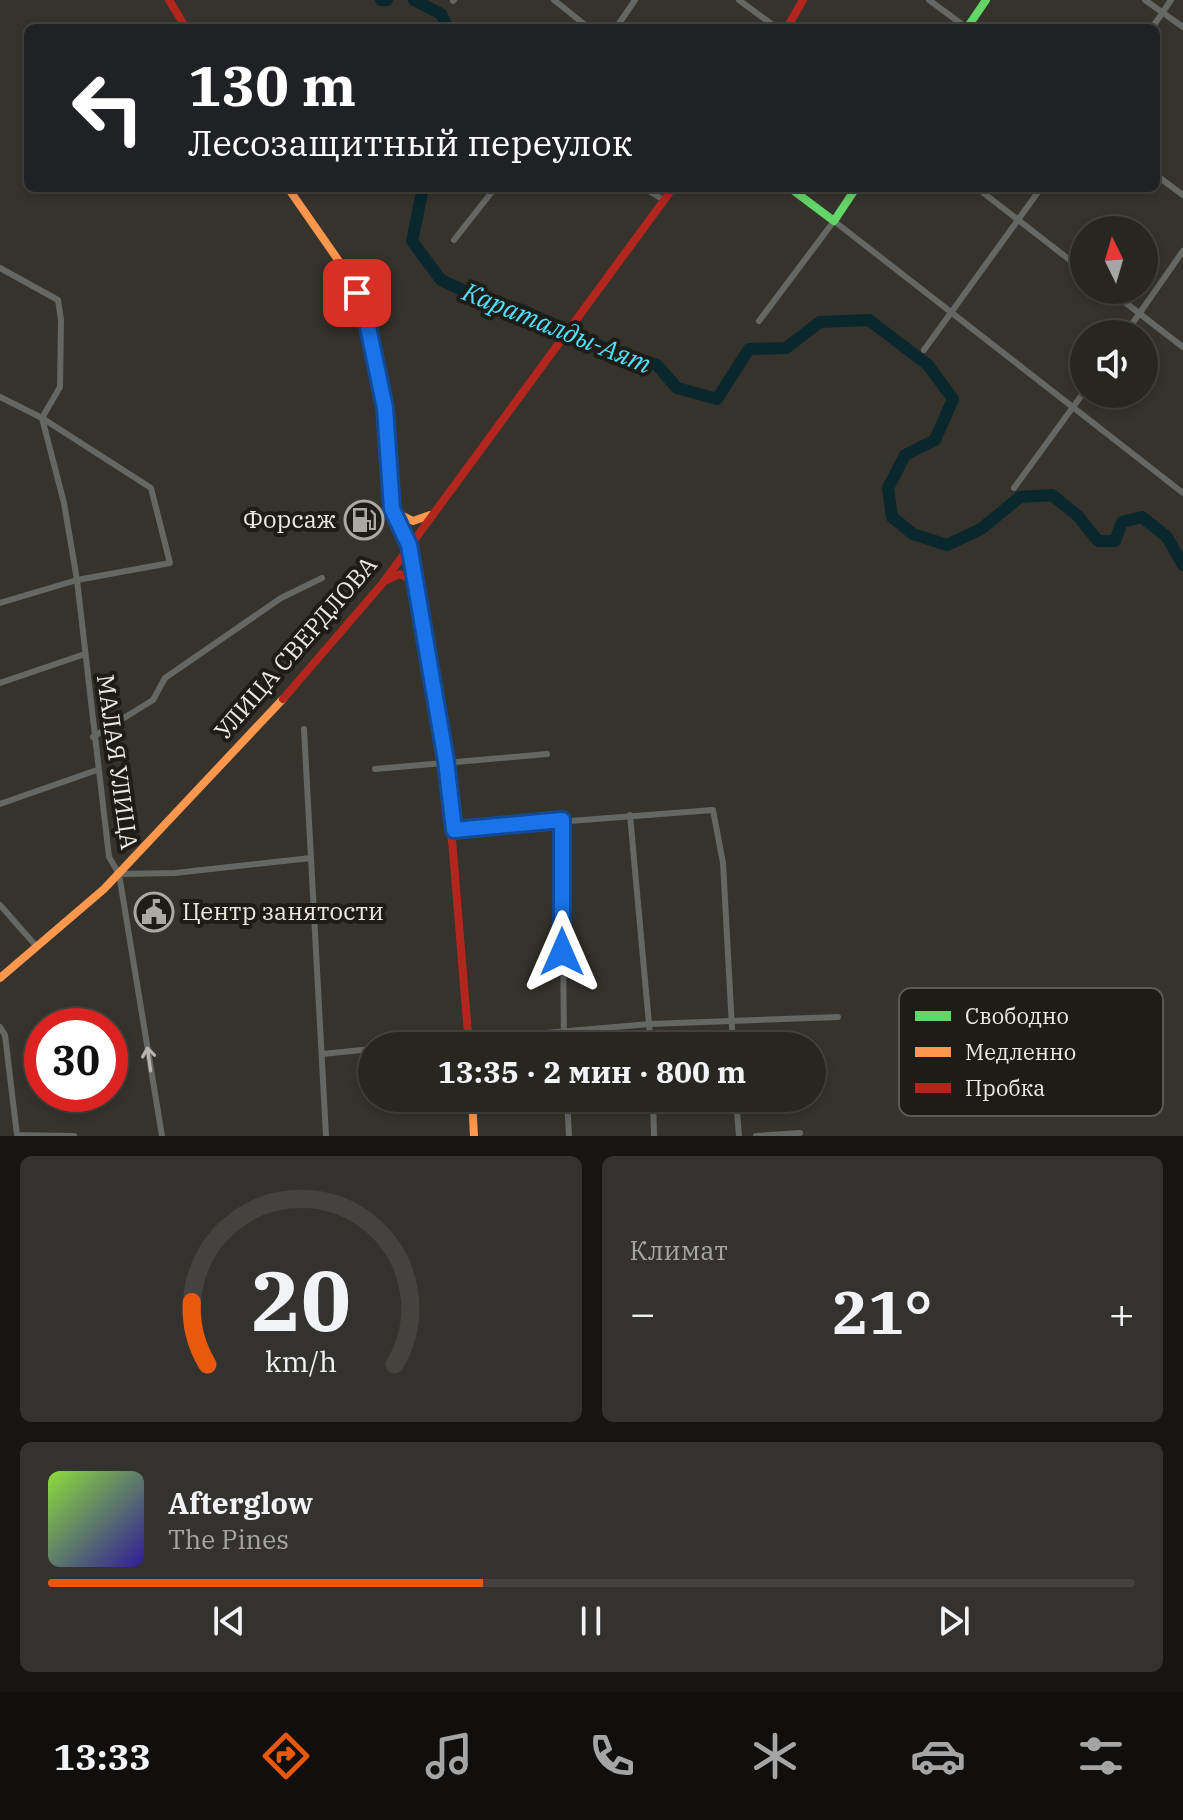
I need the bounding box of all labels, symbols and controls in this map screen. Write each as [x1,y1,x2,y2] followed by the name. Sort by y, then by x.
[188,49,356,121] text: 130 m
[56,56,160,160] icon: left
[188,119,633,166] text: Лесозащитный переулок
[1070,216,1158,304] north arrow
[1070,216,1158,408] map controls
[323,259,391,327] pin
[335,271,379,315] icon: arrive
[457,273,657,380] water label: Караталды-Аят
[1070,320,1158,408] button: sound
[343,499,385,541] fuel station icon: Форсаж
[243,503,336,535] place label: Форсаж
[207,549,384,746] street label: УЛИЦА СВЕРДЛОВА
[90,672,146,852] street label: МАЛАЯ УЛИЦА
[133,891,175,933] public building icon: Центр занятости
[182,895,384,927] place label: Центр занятости
[520,910,604,994] position arrow
[899,988,1163,1116] legend
[965,1001,1069,1030] text: Свободно
[24,1008,128,1112] speed limit sign: 30
[965,1037,1076,1066] text: Медленно
[141,1047,156,1072] one-way arrow
[438,1052,746,1091] text: 13:35 · 2 мин · 800 m
[965,1073,1045,1102] text: Пробка
[630,1233,728,1267] text: Климат
[251,1246,351,1354] text: 20
[832,1272,932,1351] text: 21°
[630,1284,656,1341] text: −
[1109,1284,1135,1341] text: +
[265,1343,337,1380] text: km/h
[168,1483,313,1522] text: Afterglow
[168,1522,289,1556] text: The Pines
[207,1599,251,1643] icon: previous
[569,1599,613,1643] icon: pause
[932,1599,976,1643] icon: next
[258,1728,314,1784] icon: directions
[421,1728,477,1784] icon: music
[584,1728,640,1784] icon: phone
[747,1728,803,1784] icon: climate
[910,1728,966,1784] icon: car
[1073,1728,1129,1784] icon: filters
[54,1733,151,1780] text: 13:33

